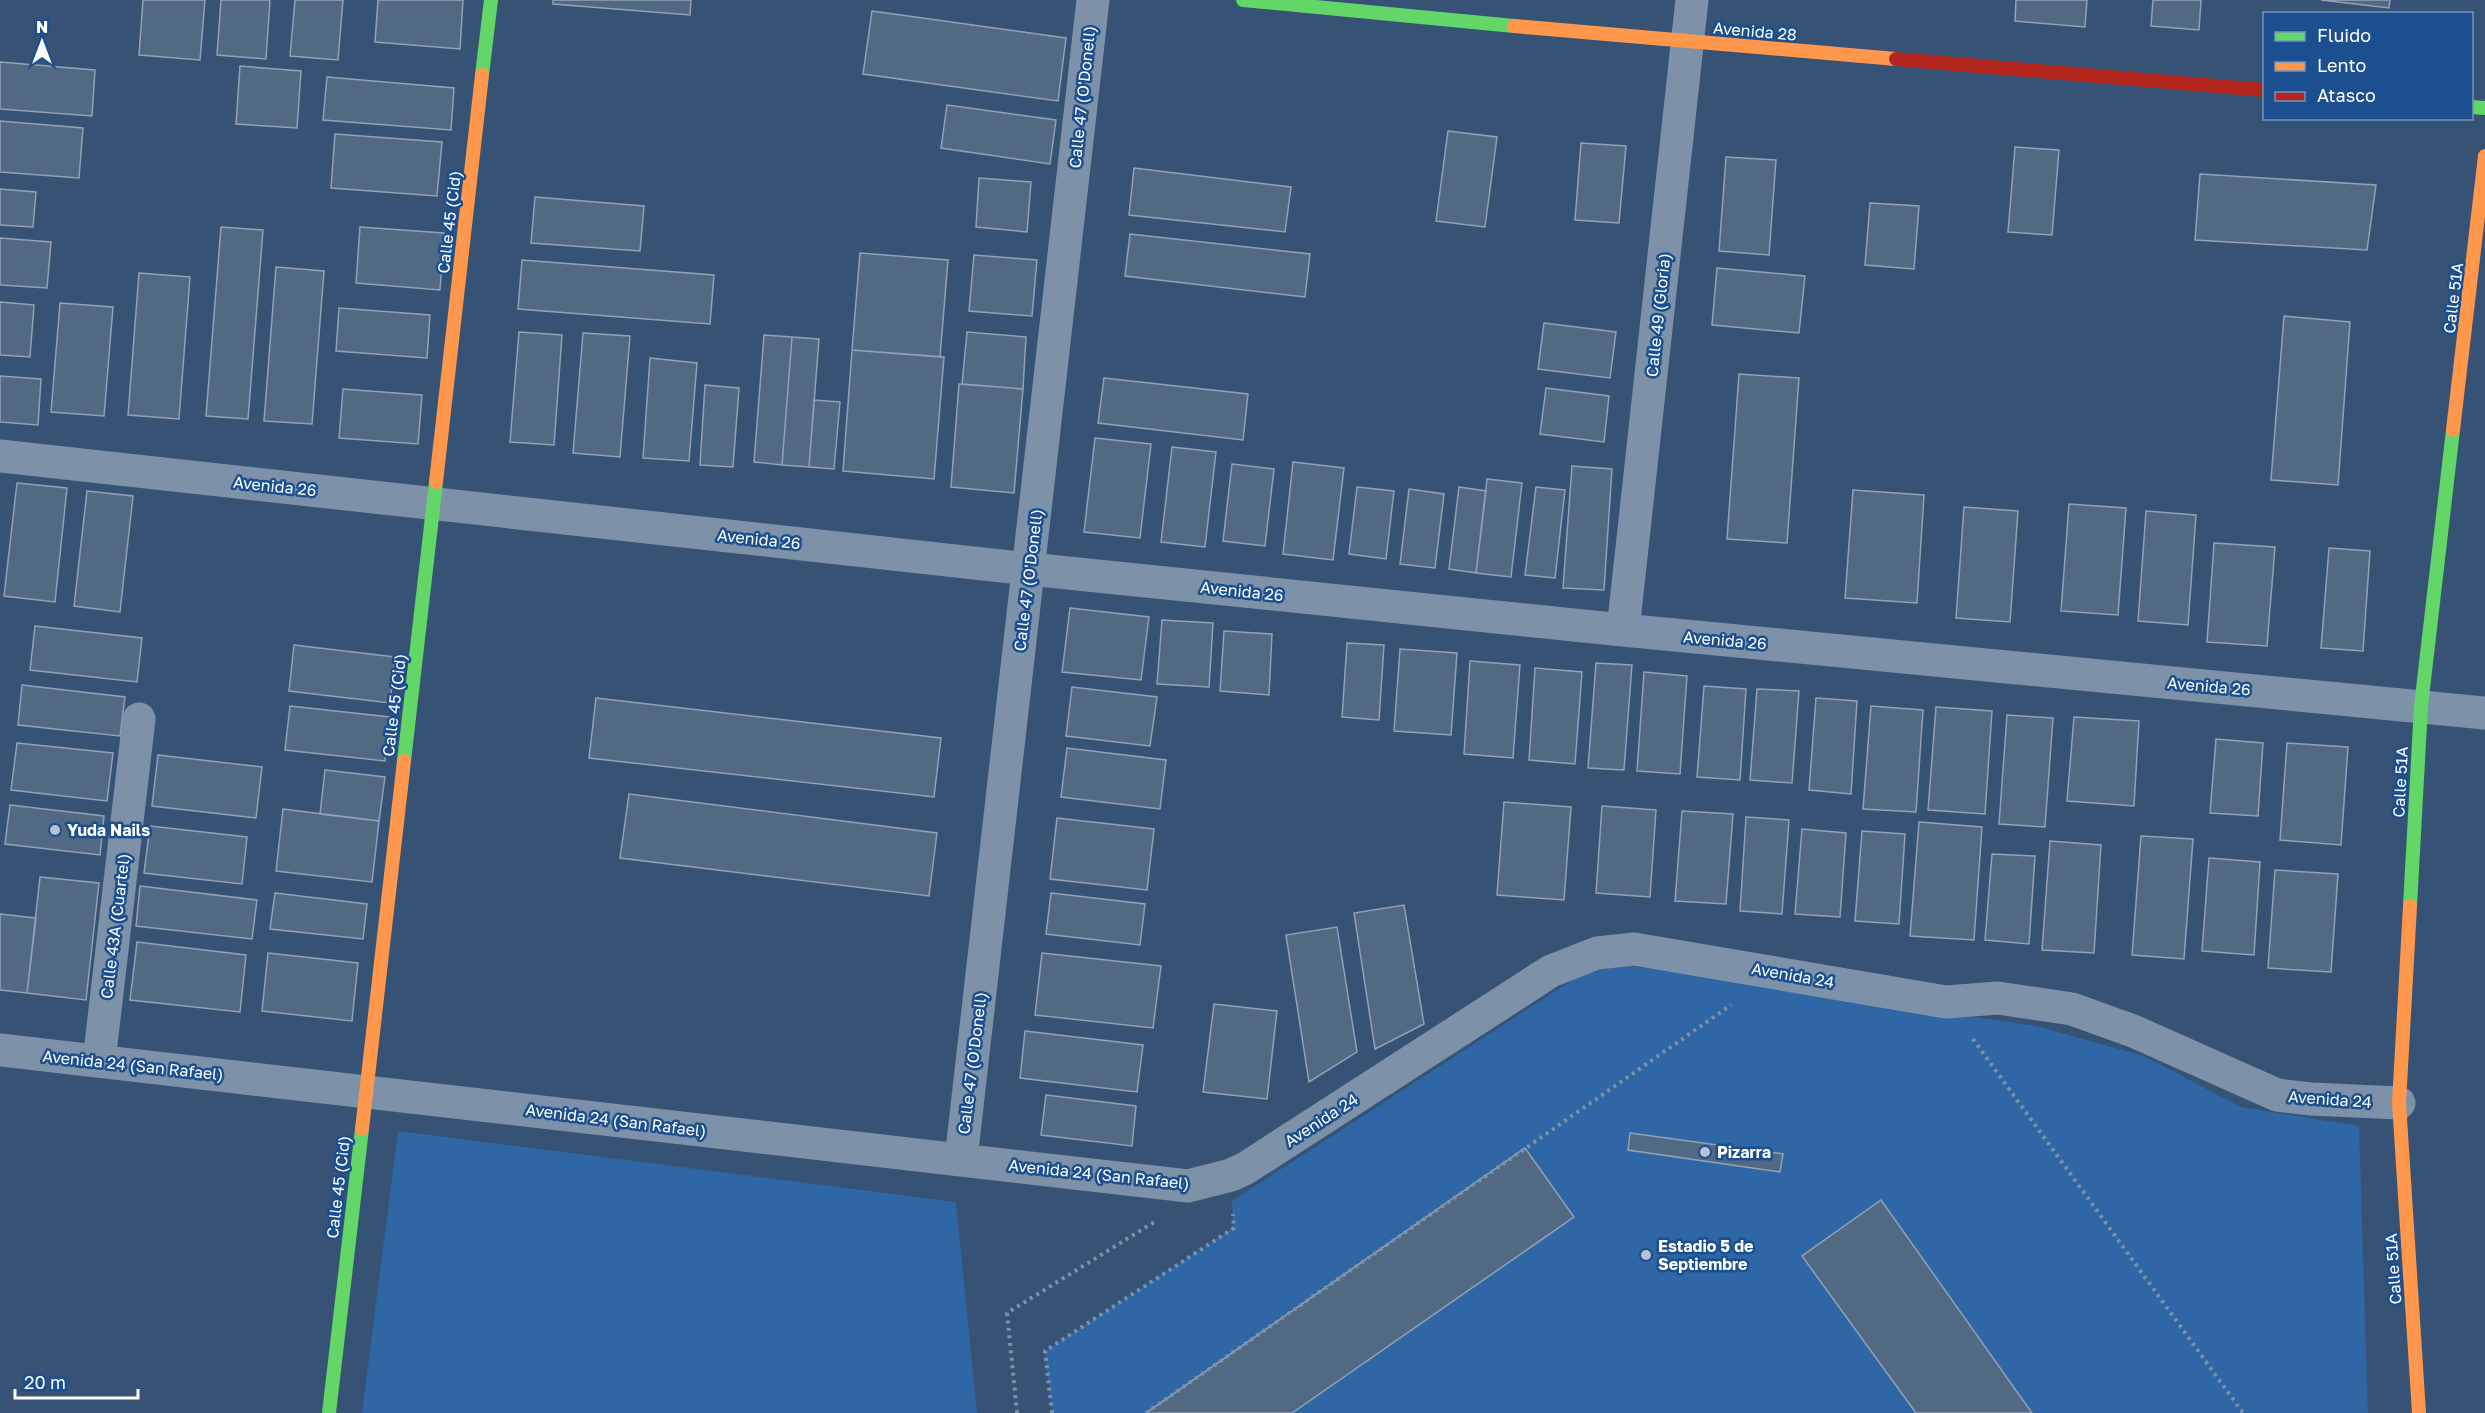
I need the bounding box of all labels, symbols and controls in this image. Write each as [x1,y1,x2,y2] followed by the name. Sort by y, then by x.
[12,12,72,72] north arrow
[2263,12,2473,120] legend
[36,17,48,37] text: N
[1712,17,1798,45] street label: Avenida 28
[2317,24,2371,46] text: Fluido
[1065,25,1099,169] street label: Calle 47 (O'Donell)
[2317,54,2366,76] text: Lento
[2317,84,2376,106] text: Atasco
[433,169,465,275] street label: Calle 45 (Cid)
[1642,252,1674,378] street label: Calle 49 (Gloria)
[2439,261,2467,334] street label: Calle 51A
[232,472,318,500] street label: Avenida 26
[1009,508,1047,652] street label: Calle 47 (O'Donell)
[716,525,802,553] street label: Avenida 26
[1199,577,1285,605] street label: Avenida 26
[1682,626,1768,654] street label: Avenida 26
[378,652,410,758] street label: Calle 45 (Cid)
[2166,672,2252,700] street label: Avenida 26
[2388,746,2412,818] street label: Calle 51A
[67,820,150,840] place label: Yuda Nails
[48,823,62,837] marker: Yuda Nails
[96,852,134,1000] street label: Calle 43A (Cuartel)
[1750,958,1836,992] street label: Avenida 24
[953,991,991,1135] street label: Calle 47 (O'Donell)
[42,1046,224,1084] street label: Avenida 24 (San Rafael)
[2288,1086,2372,1112] street label: Avenida 24
[1280,1089,1362,1151] street label: Avenida 24
[525,1099,707,1141] street label: Avenida 24 (San Rafael)
[322,1134,354,1240] street label: Calle 45 (Cid)
[1717,1142,1771,1162] place label: Pizarra
[1698,1145,1712,1159] marker: Pizarra
[1008,1155,1190,1193] street label: Avenida 24 (San Rafael)
[2381,1233,2405,1305] street label: Calle 51A
[1658,1236,1753,1274] place label: Estadio 5 de Septiembre
[1639,1248,1653,1262] marker: Estadio 5 de Septiembre
[15,1362,138,1400] scale bar
[24,1371,66,1393] text: 20 m

